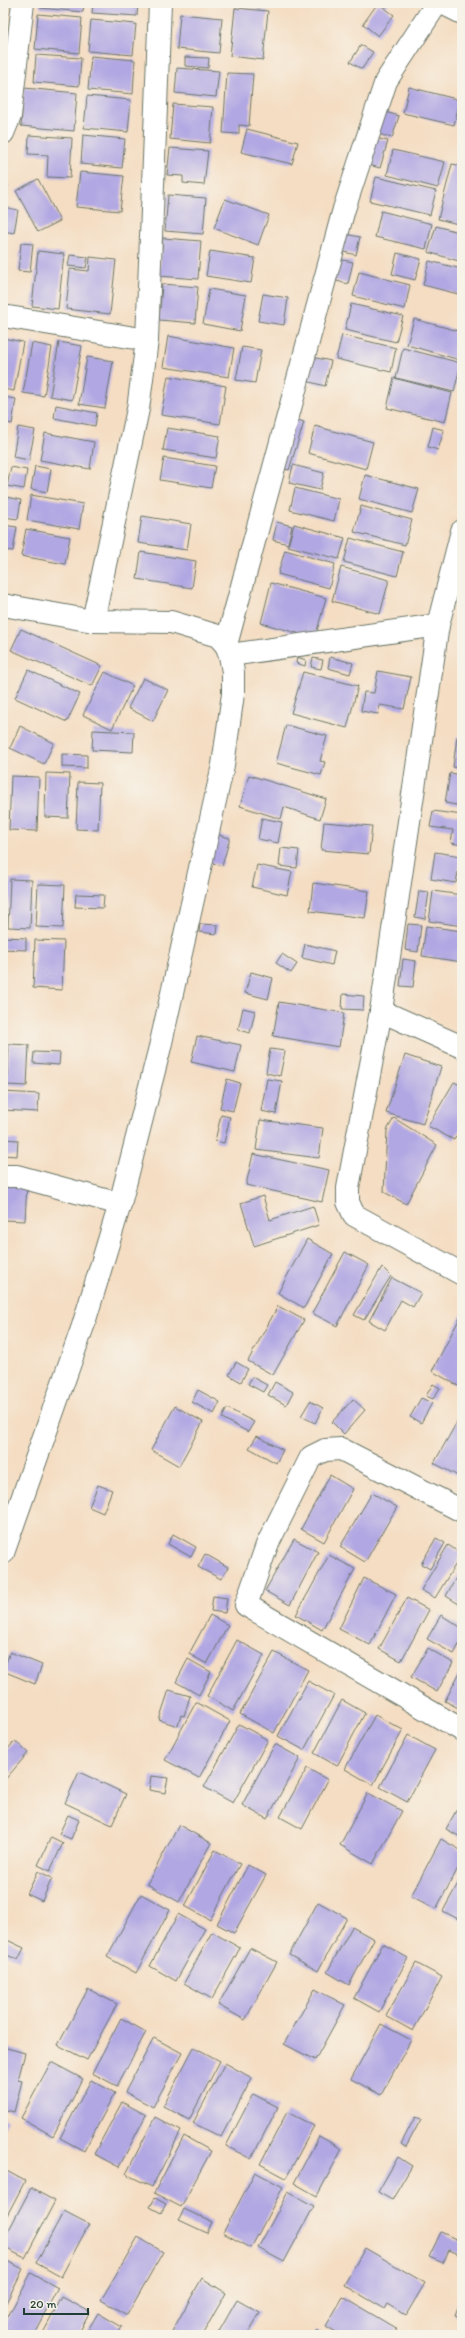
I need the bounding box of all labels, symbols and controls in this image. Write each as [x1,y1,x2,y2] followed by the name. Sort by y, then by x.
[24,2290,88,2316] scale bar
[30,2297,57,2311] text: 20 m

